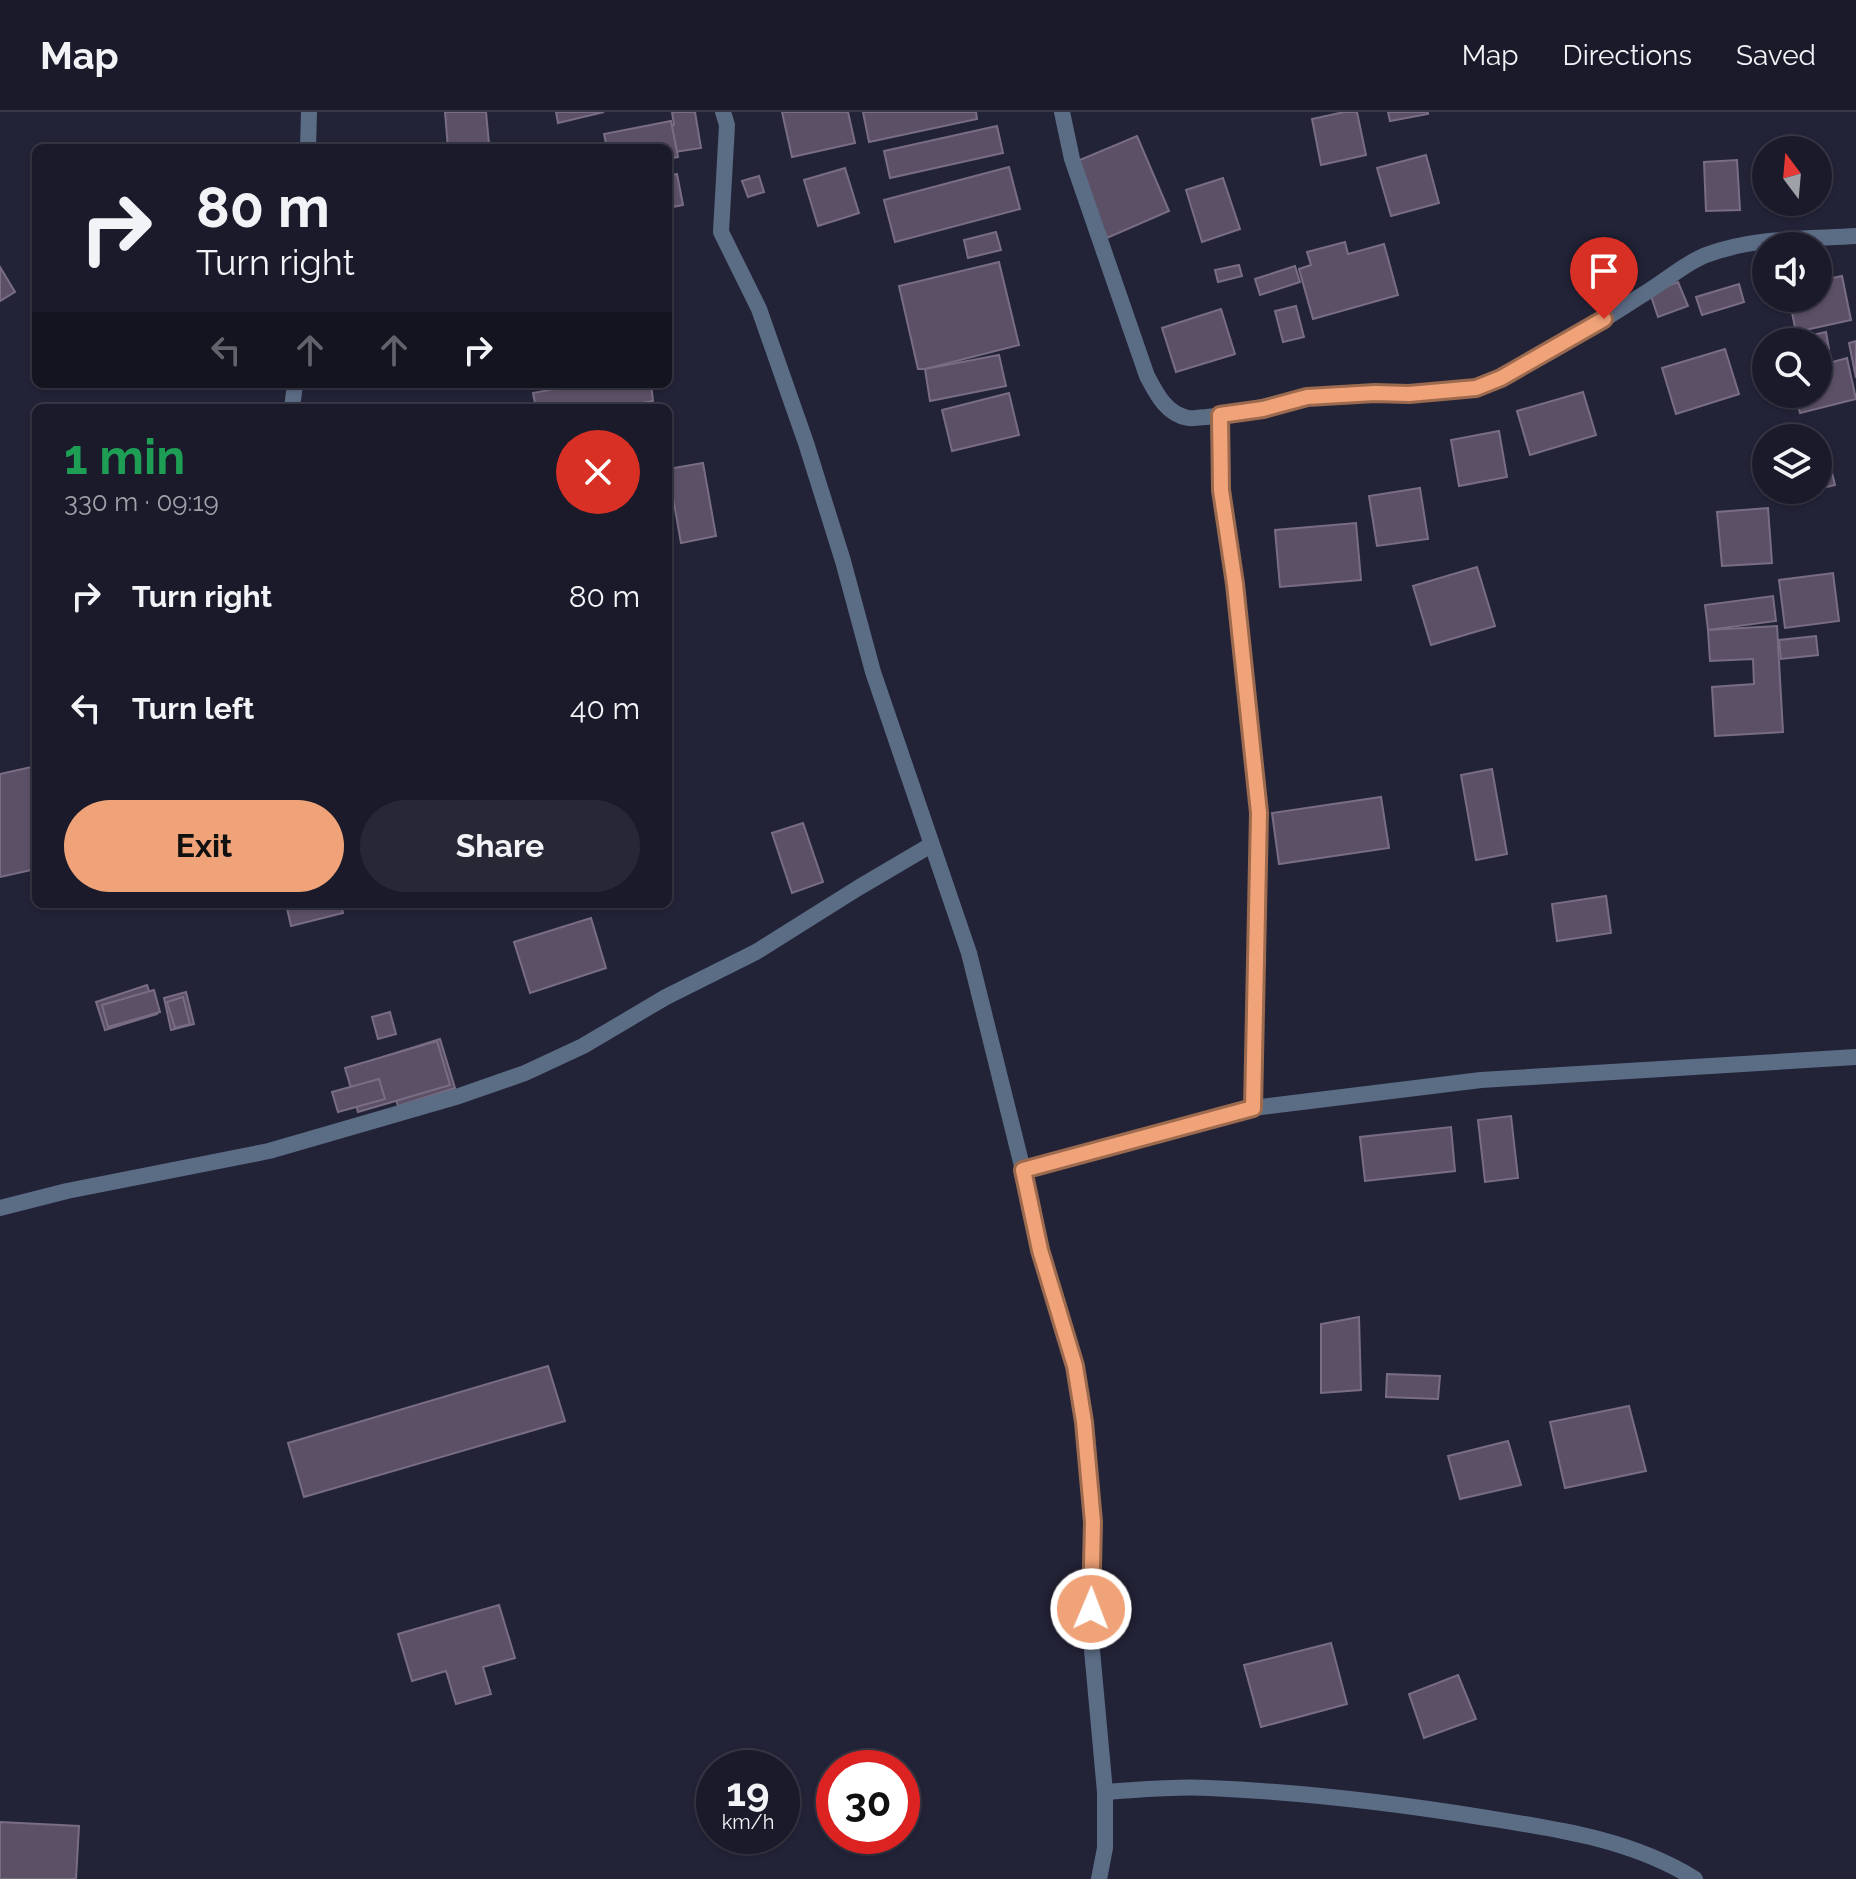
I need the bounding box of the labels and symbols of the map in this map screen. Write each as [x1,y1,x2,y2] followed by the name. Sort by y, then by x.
[1752,136,1832,216] north arrow
[1570,237,1638,319] pin
[1049,1567,1133,1651] position arrow
[816,1750,920,1854] speed limit sign: 30

